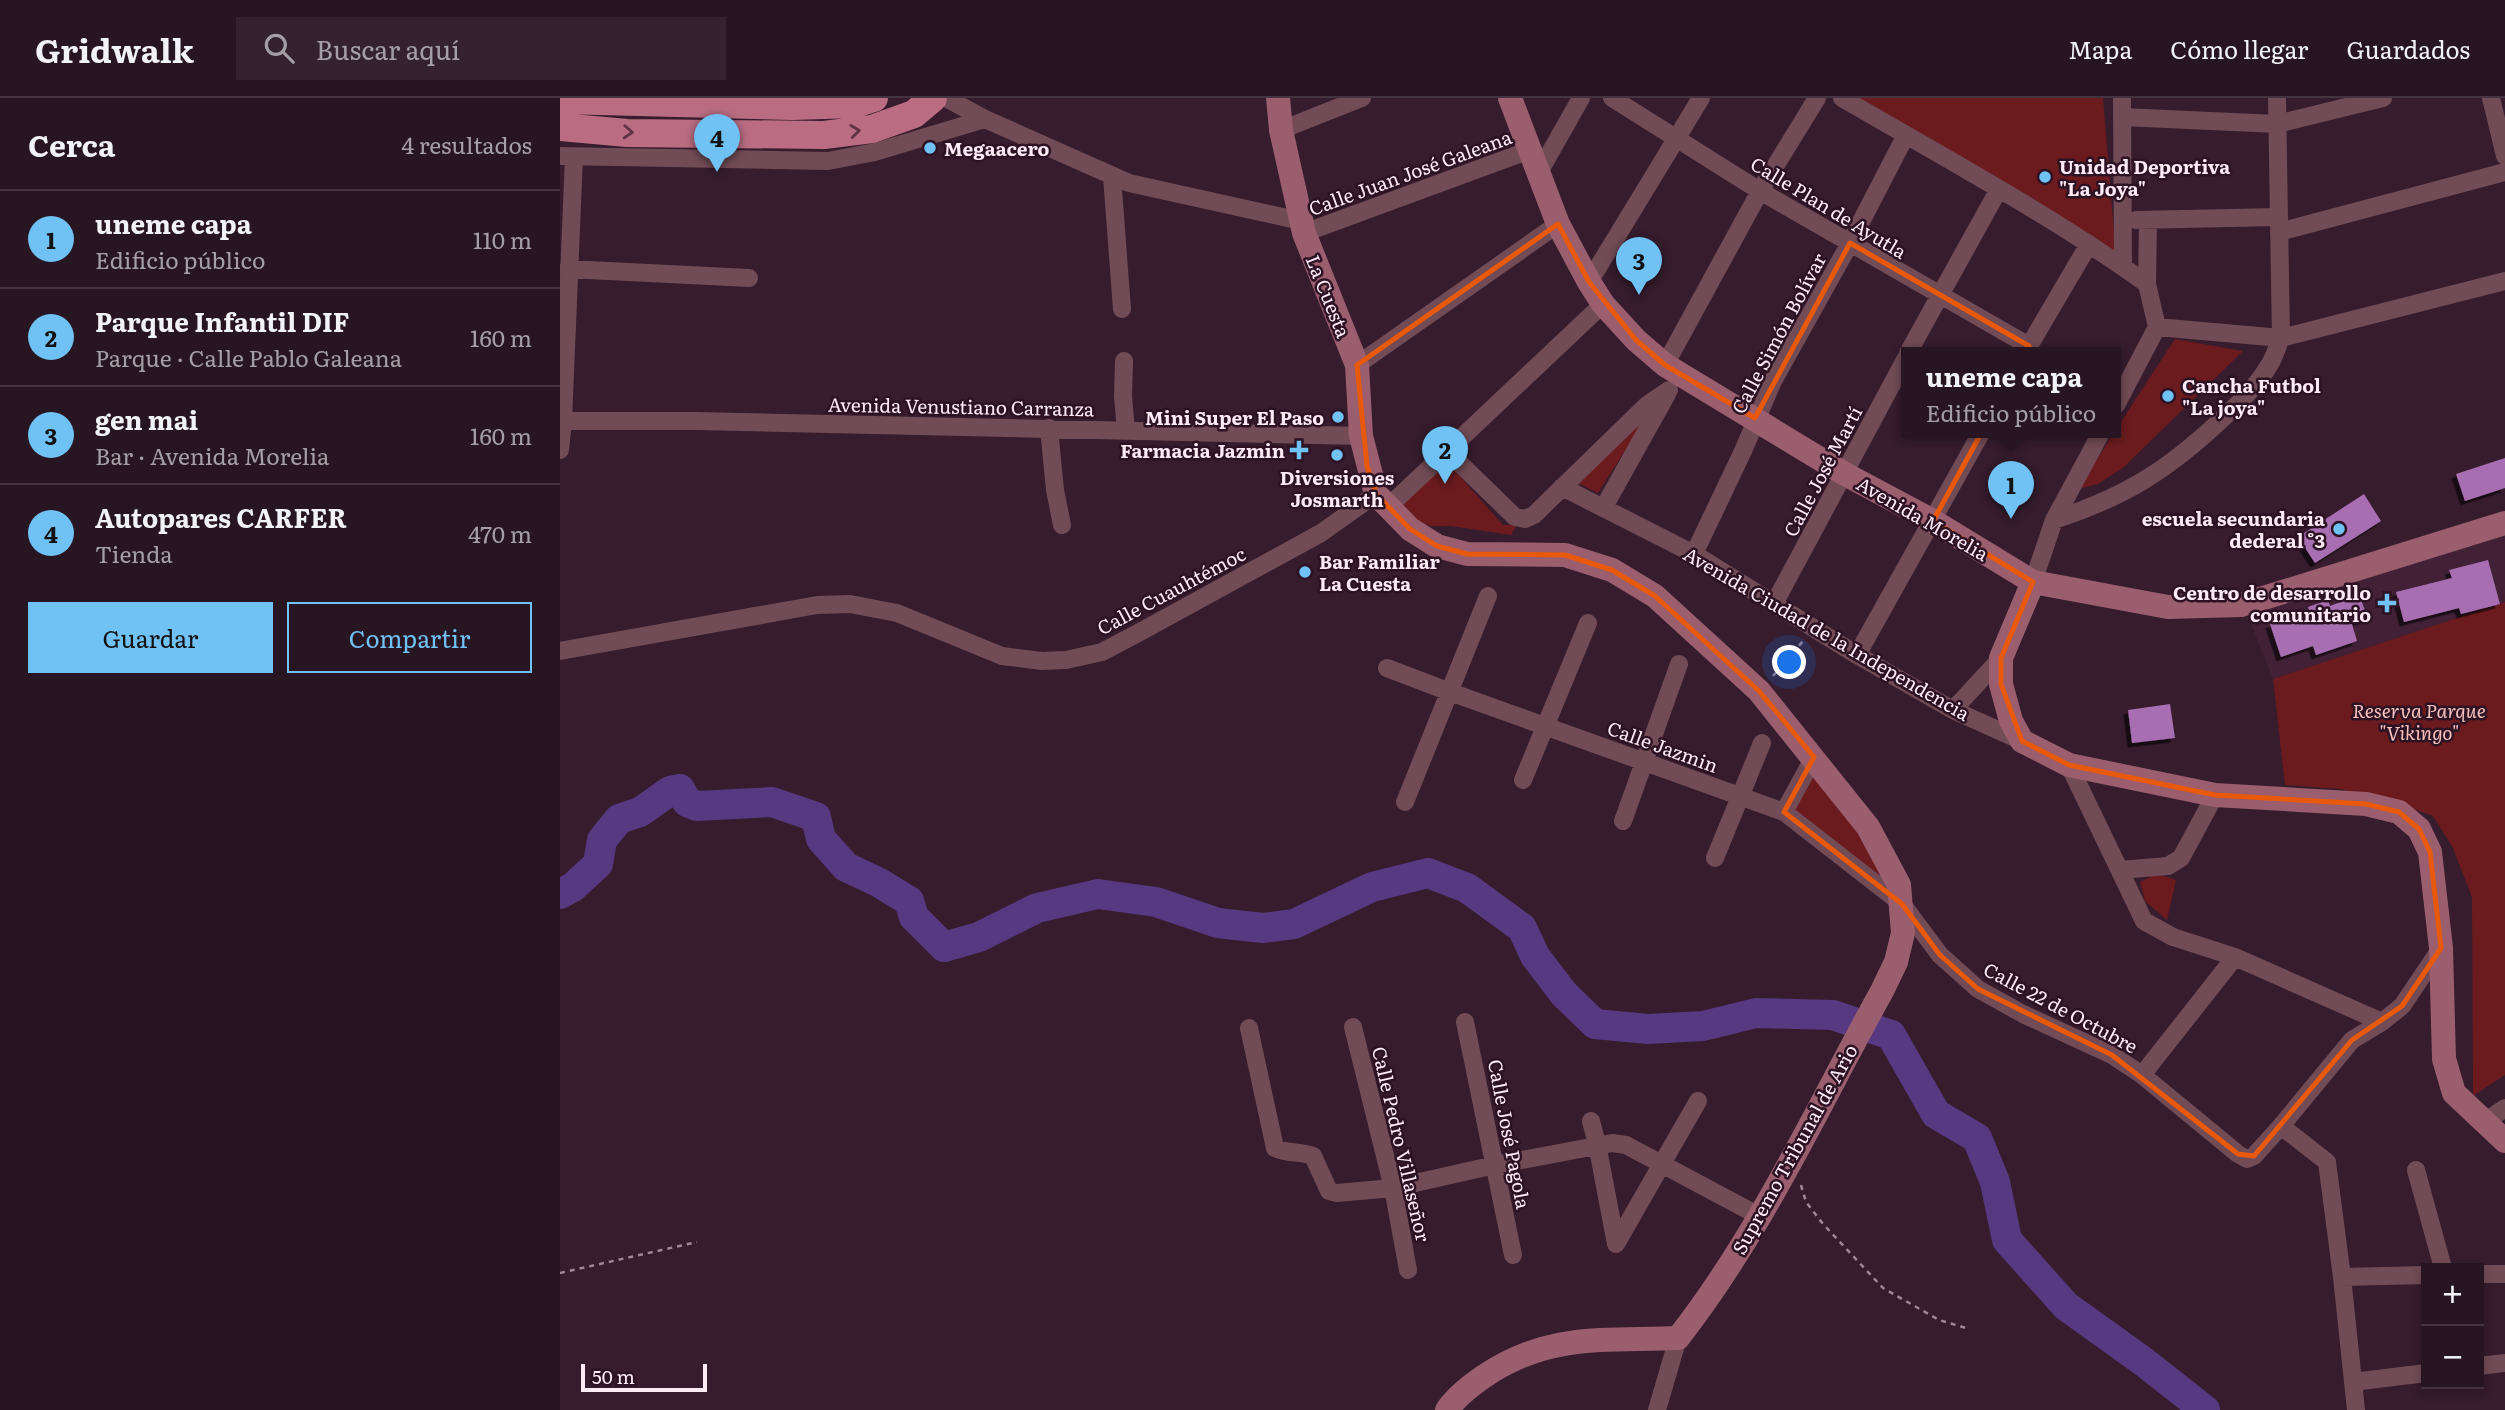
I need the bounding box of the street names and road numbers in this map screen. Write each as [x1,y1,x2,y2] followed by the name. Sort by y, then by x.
[1304,122,1516,222] street label: Calle Juan José Galeana
[1746,149,1913,265] street label: Calle Plan de Ayutla
[1724,248,1832,418] street label: Calle Simón Bolívar
[1300,250,1359,342] street label: La Cuesta
[828,390,1095,422] street label: Avenida Venustiano Carranza
[1776,401,1868,541] street label: Calle José Martí
[1852,469,1995,568] street label: Avenida Morelia
[1092,539,1250,641] street label: Calle Cuauhtémoc
[1679,539,1976,727] street label: Avenida Ciudad de la Independencia
[1604,713,1722,779] street label: Calle Jazmin
[1979,955,2143,1060] street label: Calle 22 de Octubre
[1724,1039,1864,1259] street label: Supremo Tribunal de Ario
[1366,1044,1438,1244] street label: Calle Pedro Villaseñor
[1482,1057,1538,1212] street label: Calle José Pagola

